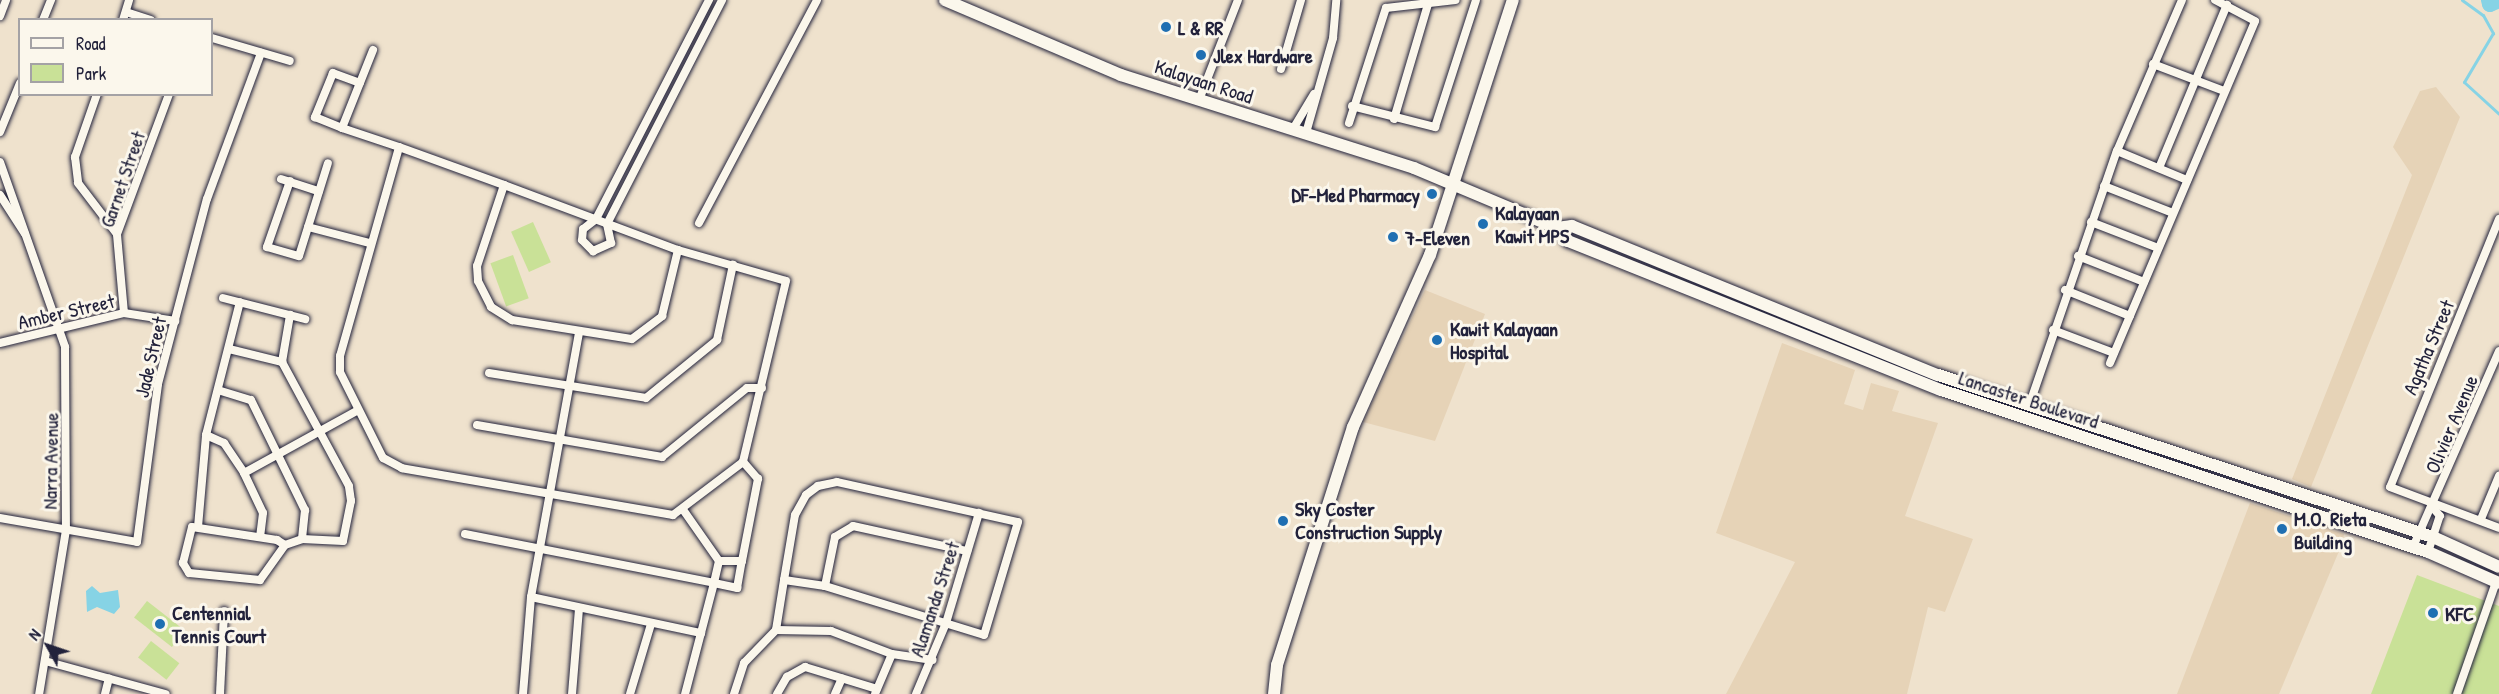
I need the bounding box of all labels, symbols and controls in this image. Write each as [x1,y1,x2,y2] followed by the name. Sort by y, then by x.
[1178,15,1223,39] place label: L & RR
[18,18,213,96] legend
[1159,20,1173,34] marker: L & RR
[76,31,106,56] text: Road
[1213,43,1313,67] place label: Jlex Hardware
[1194,48,1208,62] marker: Jlex Hardware
[1152,54,1256,108] street label: Kalayaan Road
[76,61,106,86] text: Park
[94,128,150,230] street label: Garnet Street
[1291,182,1420,206] place label: DF-Med Pharmacy
[1425,187,1439,201] marker: DF-Med Pharmacy
[1495,201,1569,248] place label: Kalayaan Kawit MPS
[1476,217,1490,231] marker: Kalayaan Kawit MPS
[1405,225,1470,249] place label: 7-Eleven
[1386,230,1400,244] marker: 7-Eleven
[15,288,117,334] street label: Amber Street
[2397,296,2459,398] street label: Agatha Street
[129,314,171,400] street label: Jade Street
[1450,316,1558,363] place label: Kawit Kalayaan Hospital
[1428,331,1446,349] marker: Kawit Kalayaan Hospital
[1956,365,2102,433] street label: Lancaster Boulevard
[2420,371,2482,477] street label: Olivier Avenue
[37,412,63,510] street label: Narra Avenue
[1295,497,1442,544] place label: Sky Coster Construction Supply
[2294,506,2366,553] place label: M.O. Rieta Building
[1276,514,1290,528] marker: Sky Coster Construction Supply
[2275,522,2289,536] marker: M.O. Rieta Building
[904,538,964,660] street label: Alamanda Street
[172,600,266,647] place label: Centennial Tennis Court
[2445,601,2474,625] place label: KFC
[2426,606,2440,620] marker: KFC
[18,616,78,676] north arrow
[153,617,167,631] marker: Centennial Tennis Court
[23,624,45,645] text: N

